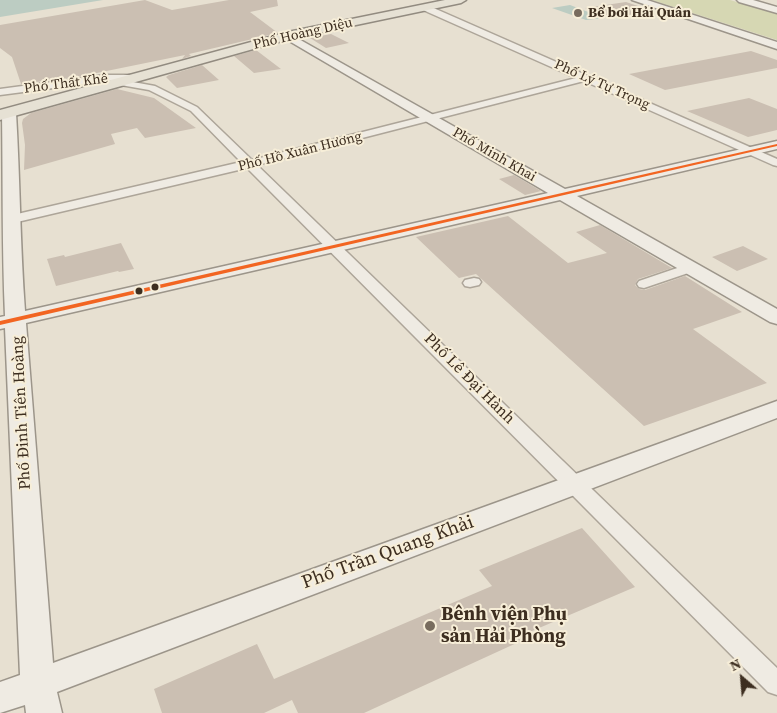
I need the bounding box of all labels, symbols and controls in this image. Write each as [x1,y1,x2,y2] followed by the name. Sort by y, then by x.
[588,5,691,21] place label: Bể bơi Hải Quân
[572,7,584,19] marker: Bể bơi Hải Quân
[252,14,354,54] street label: Phố Hoàng Diệu
[552,56,652,114] street label: Phố Lý Tự Trọng
[23,71,109,97] street label: Phố Thất Khê
[449,124,539,186] street label: Phố Minh Khai
[236,128,364,176] street label: Phố Hồ Xuân Hương
[150,282,160,292] unlabelled marker
[134,286,144,296] unlabelled marker
[420,330,518,428] street label: Phố Lê Đại Hành
[8,336,36,490] street label: Phố Đinh Tiên Hoàng
[299,511,477,595] street label: Phố Trần Quang Khải
[441,604,567,648] place label: Bênh viện Phụ sản Hải Phòng
[423,619,437,633] marker: Bênh viện Phụ sản Hải Phòng
[717,653,767,703] north arrow
[726,653,744,676] text: N

